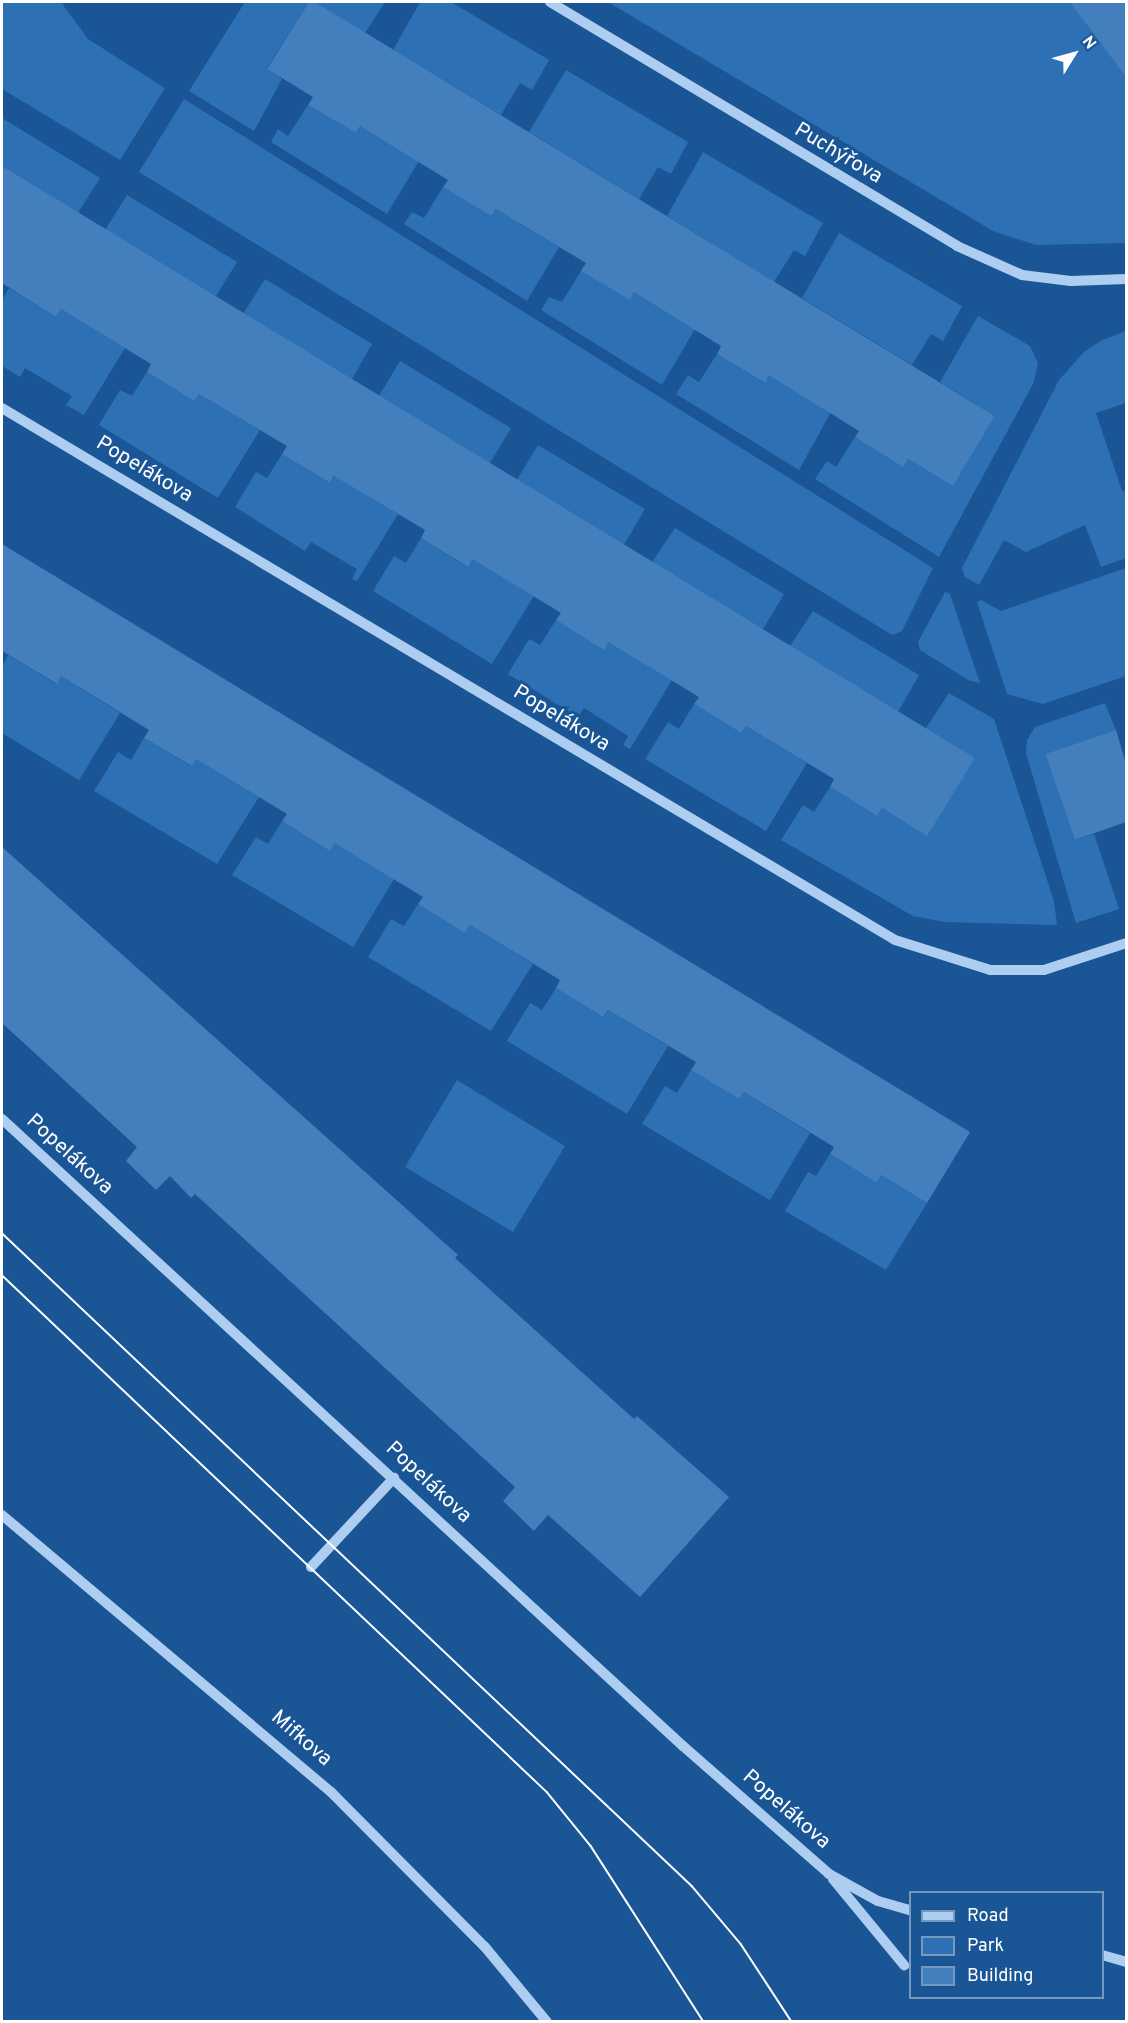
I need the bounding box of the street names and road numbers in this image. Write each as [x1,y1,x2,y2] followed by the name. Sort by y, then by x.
[789,118,887,190] street label: Puchýřova
[91,431,197,509] street label: Popelákova
[508,680,614,758] street label: Popelákova
[20,1109,118,1201] street label: Popelákova
[380,1437,476,1529] street label: Popelákova
[265,1706,337,1772] street label: Mifkova
[737,1765,835,1855] street label: Popelákova

